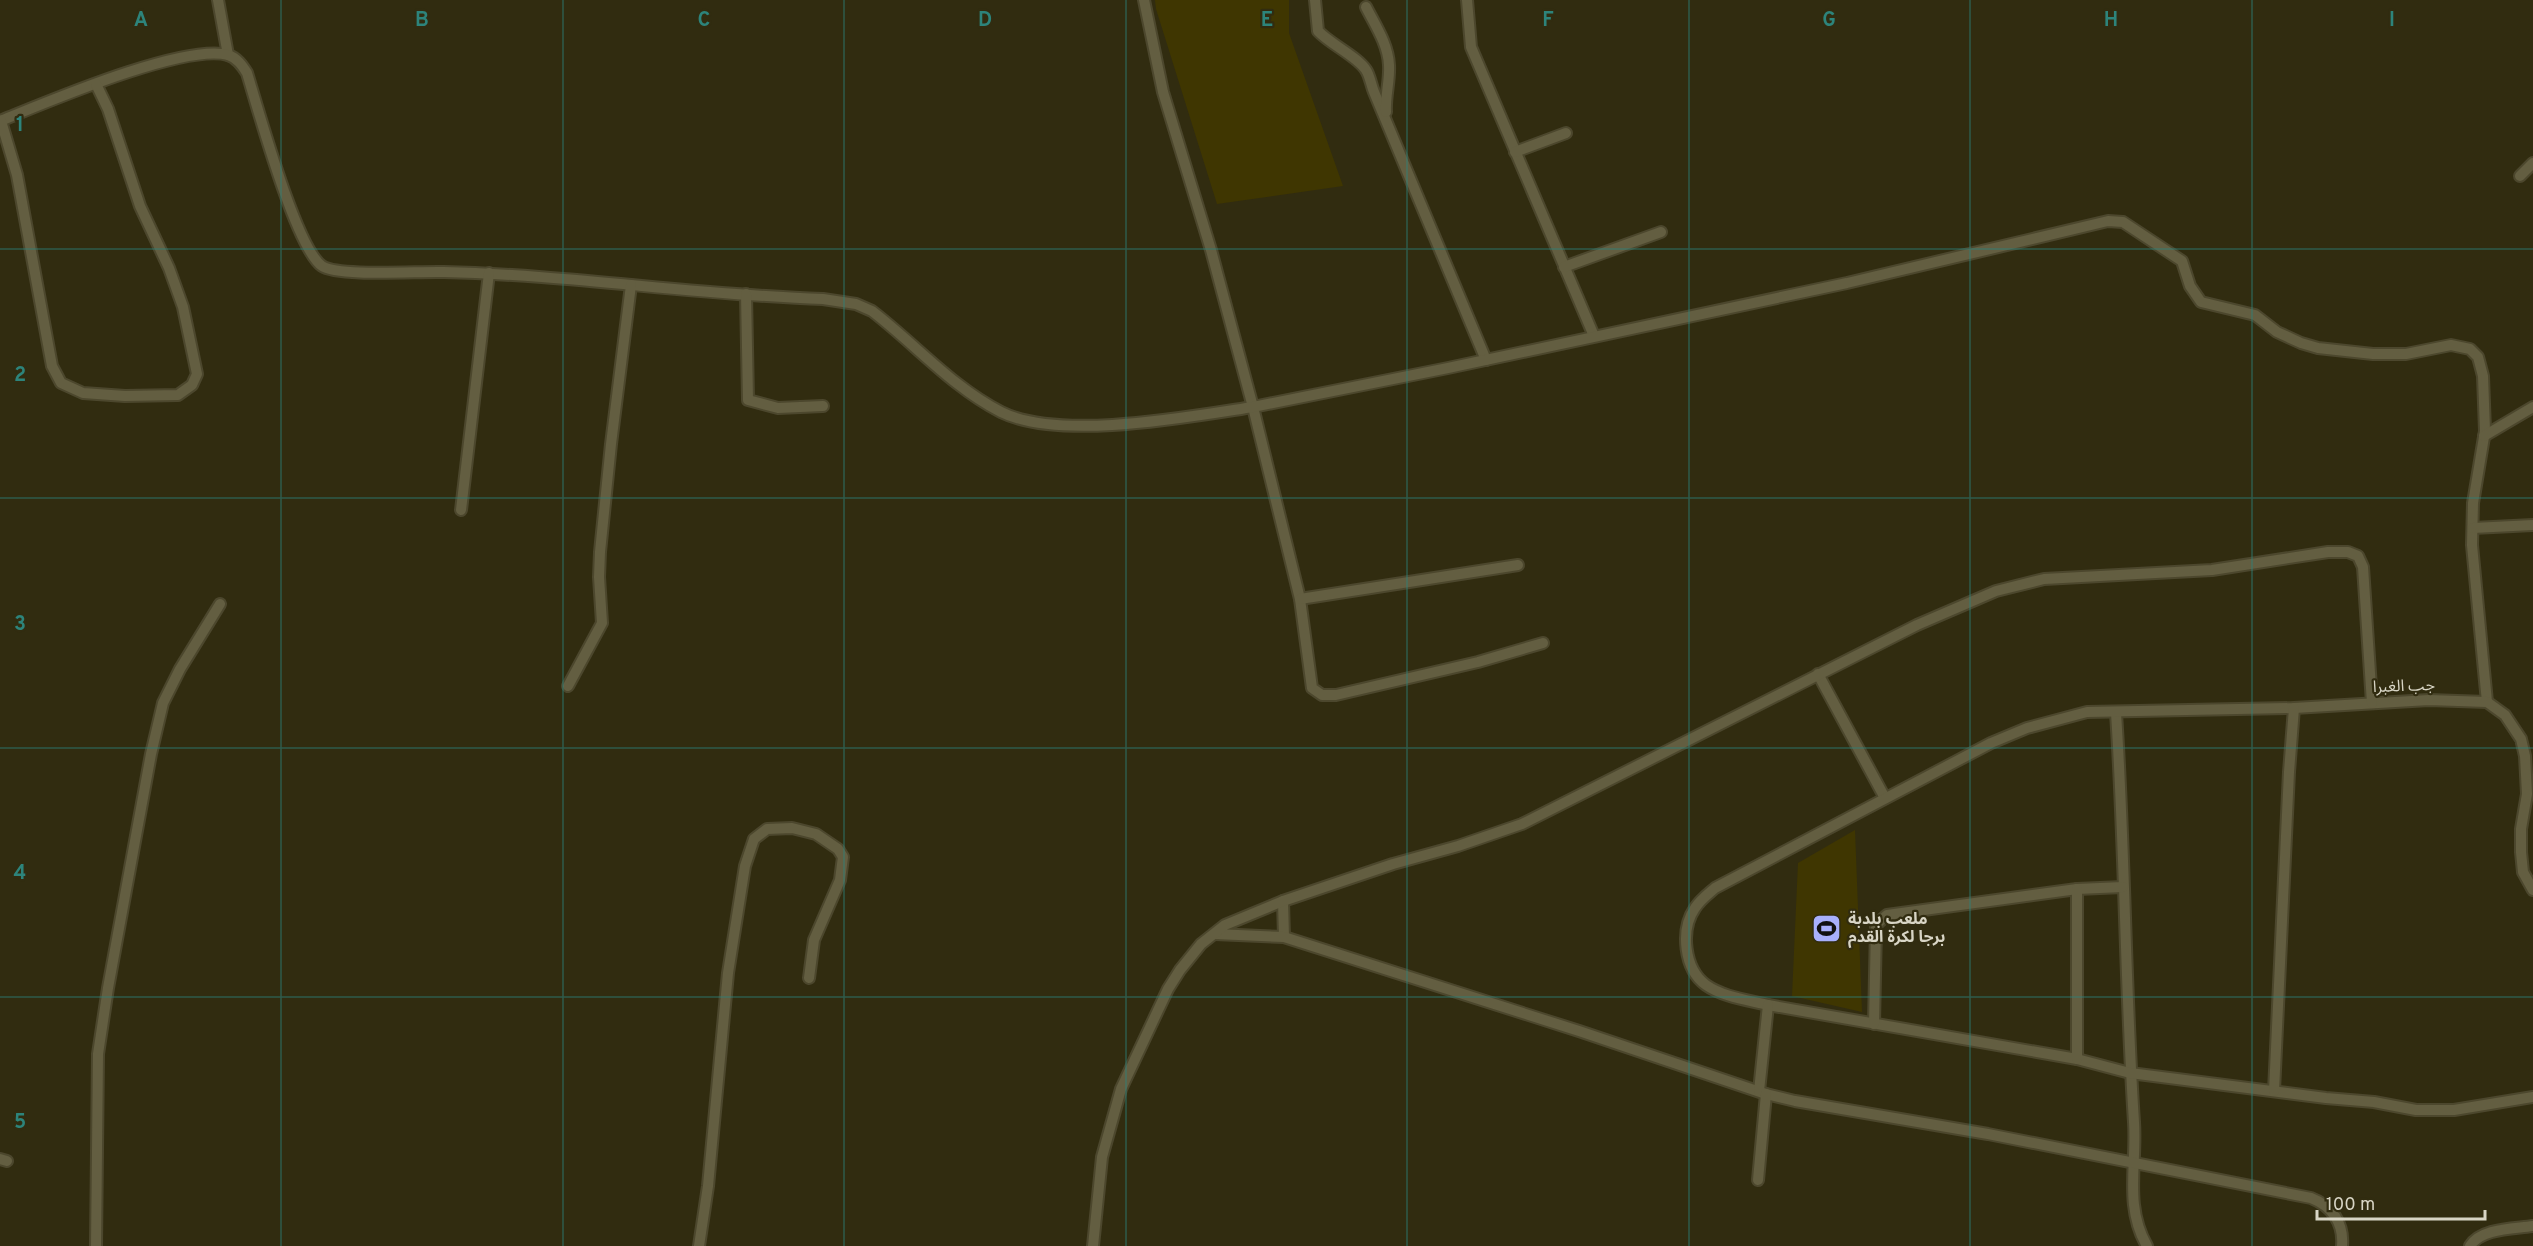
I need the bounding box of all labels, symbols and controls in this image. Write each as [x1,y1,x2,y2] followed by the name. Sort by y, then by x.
[134,8,148,34] text: A
[415,8,429,34] text: B
[698,8,710,34] text: C
[978,8,992,34] text: D
[1261,8,1273,34] text: E
[1542,8,1554,34] text: F
[1822,8,1836,34] text: G
[2104,8,2118,34] text: H
[2389,8,2395,34] text: I
[16,113,24,139] text: 1
[14,363,26,389] text: 2
[14,612,26,638] text: 3
[2373,676,2435,698] street label: جب الغبرا
[14,861,26,887] text: 4
[1848,910,1945,948] place label: ملعب بلدبة برجا لكرة القدم
[1811,913,1843,945] sports icon: ملعب بلدبة برجا لكرة القدم
[14,1110,26,1136] text: 5
[2317,1183,2485,1221] scale bar
[2326,1194,2375,1217] text: 100 m

